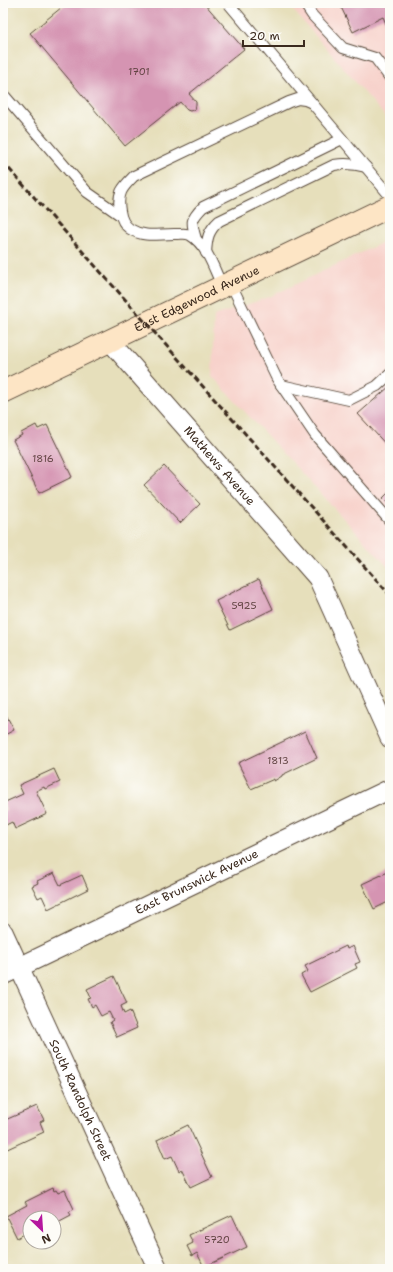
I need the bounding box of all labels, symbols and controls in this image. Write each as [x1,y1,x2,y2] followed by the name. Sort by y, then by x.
[243,22,304,48] scale bar
[249,28,280,44] text: 20 m
[128,65,150,78] house number: 1701
[131,262,262,336] street label: East Edgewood Avenue
[180,423,259,509] street label: Mathews Avenue
[32,452,54,465] house number: 1816
[231,599,257,612] house number: 5925
[267,754,289,767] house number: 1813
[133,845,261,918] street label: East Brunswick Avenue
[45,1037,115,1163] street label: South Randolph Street
[22,1210,62,1250] north arrow
[39,1230,53,1247] text: N
[204,1233,230,1246] house number: 5720

